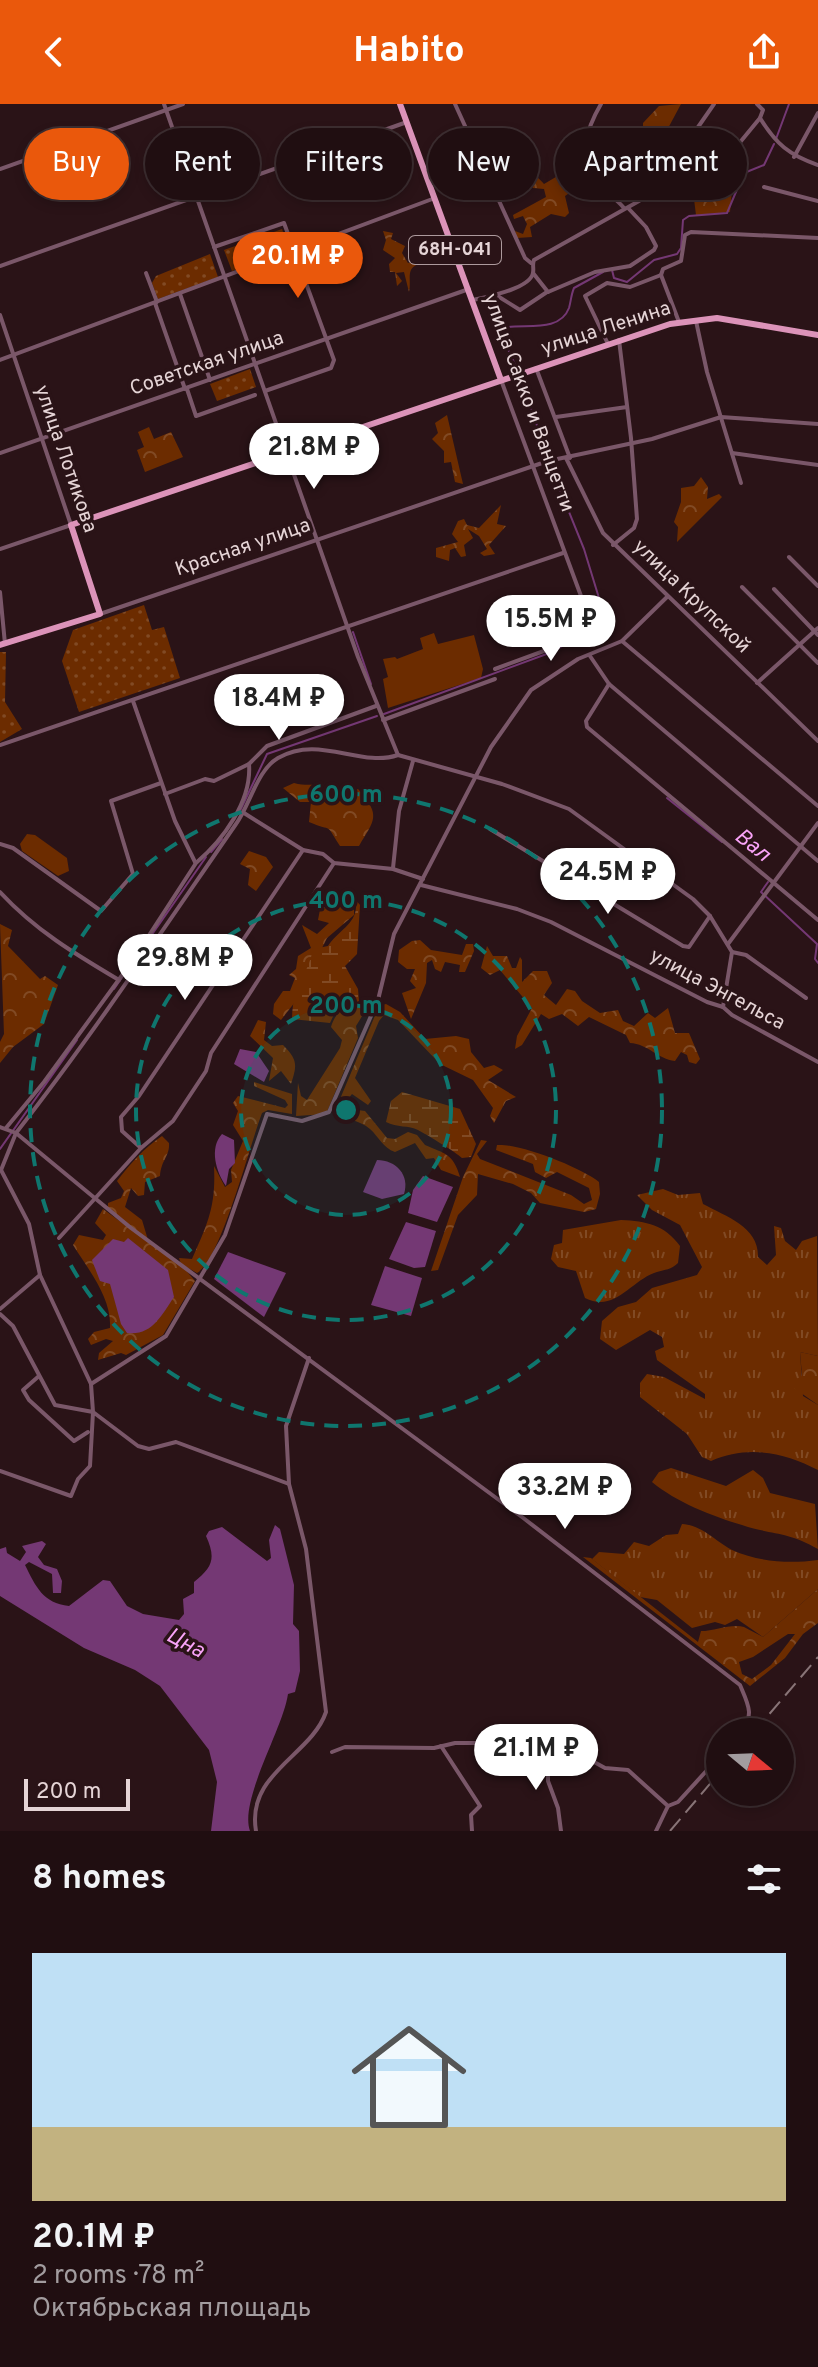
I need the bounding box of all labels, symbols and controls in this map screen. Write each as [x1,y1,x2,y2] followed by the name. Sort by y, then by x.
[353,29,465,75] text: Habito
[32,30,76,74] icon: back
[742,30,786,74] icon: share
[24,128,129,200] chip: Buy
[145,128,260,200] chip: Rent
[276,128,412,200] chip: Filters
[428,128,539,200] chip: New
[555,128,747,200] chip: Apartment
[224,232,372,300] pin: 20.1M ₽
[409,236,501,264] road number: 68Н-041
[251,241,345,274] text: 20.1M ₽
[476,290,580,516] street label: улица Сакко и Ванцетти
[538,296,674,362] street label: улица Ленина
[127,325,287,403] street label: Советская улица
[28,382,102,536] street label: улица Лотикова
[240,423,388,491] pin: 21.8M ₽
[267,432,361,465] text: 21.8M ₽
[172,513,314,583] street label: Красная улица
[627,534,755,660] street label: улица Крупской
[477,595,625,663] pin: 15.5M ₽
[504,604,598,637] text: 15.5M ₽
[205,674,353,742] pin: 18.4M ₽
[232,683,326,716] text: 18.4M ₽
[309,781,383,811] text: 600 m
[729,823,776,869] water label: Вал
[534,848,682,916] pin: 24.5M ₽
[558,857,658,890] text: 24.5M ₽
[309,887,383,917] text: 400 m
[111,934,259,1002] pin: 29.8M ₽
[135,943,235,976] text: 29.8M ₽
[645,943,789,1037] street label: улица Энгельса
[309,992,383,1022] text: 200 m
[332,1096,360,1124] centre of rings
[491,1463,639,1531] pin: 33.2M ₽
[516,1472,614,1505] text: 33.2M ₽
[161,1623,209,1665] water label: Цна
[706,1718,794,1806] north arrow
[706,1718,794,1806] map controls
[462,1724,610,1792] pin: 21.1M ₽
[492,1733,580,1766] text: 21.1M ₽
[24,1775,130,1811] scale bar
[36,1779,101,1806] text: 200 m
[742,1857,786,1901] icon: filters
[32,1858,166,1901] text: 8 homes
[337,2005,481,2149] icon: home
[32,2217,155,2260] text: 20.1M ₽
[32,2260,204,2293] text: 2 rooms · 78 m²
[32,2293,311,2326] text: Октябрьская площадь

